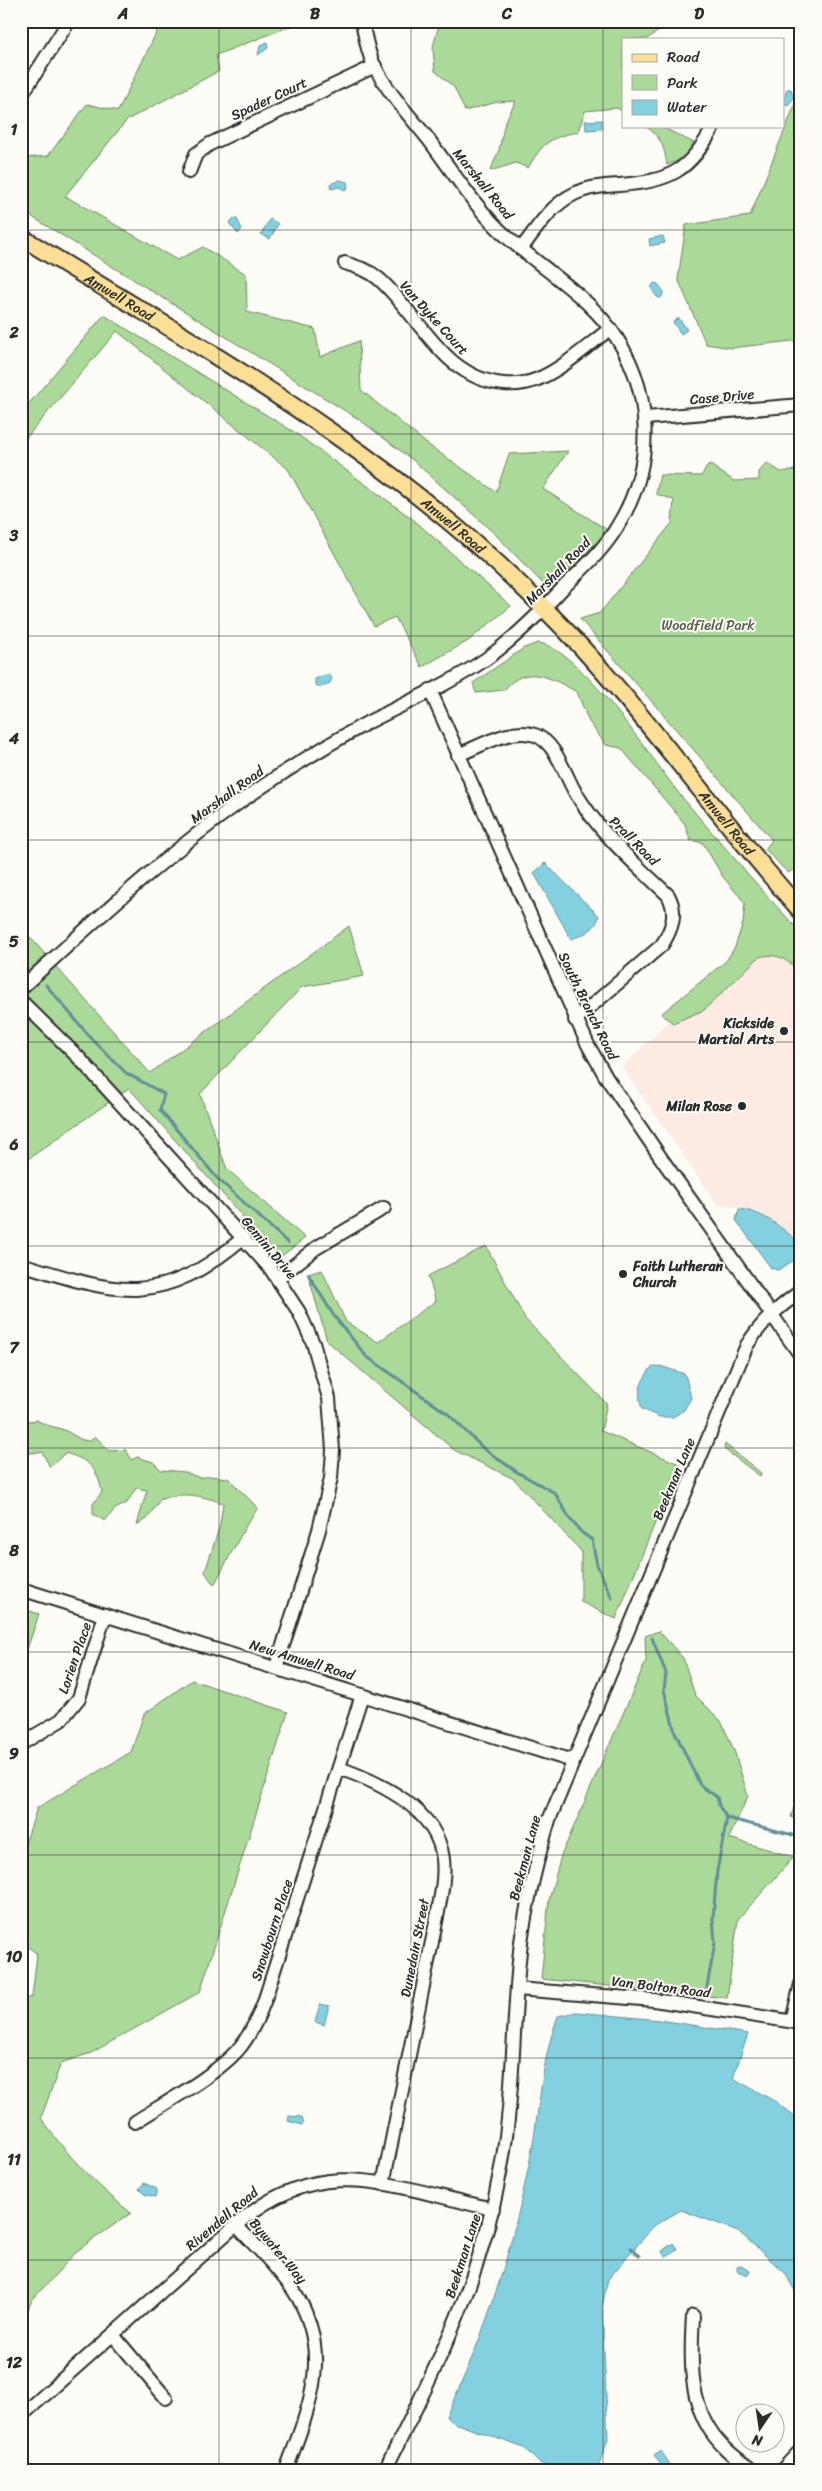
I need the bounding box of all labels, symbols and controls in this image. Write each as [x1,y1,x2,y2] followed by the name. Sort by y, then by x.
[117,0,128,28] text: A
[310,0,321,28] text: B
[501,0,513,28] text: C
[694,0,704,28] text: D
[622,38,784,128] legend
[667,44,700,70] text: Road
[226,70,312,128] street label: Spader Court
[667,70,698,96] text: Park
[667,94,707,120] text: Water
[11,115,18,144] text: 1
[446,143,521,227] street label: Marshall Road
[78,265,161,329] street label: Amwell Road
[393,275,475,361] street label: Van Dyke Court
[8,318,19,347] text: 2
[689,382,755,412] street label: Case Drive
[414,490,493,561] street label: Amwell Road
[9,521,19,550] text: 3
[519,530,598,611] street label: Marshall Road
[661,613,755,638] park label: Woodfield Park
[8,724,19,753] text: 4
[185,759,271,831] street label: Marshall Road
[692,783,762,862] street label: Amwell Road
[603,810,666,873] street label: Prall Road
[9,927,19,956] text: 5
[551,948,626,1066] street label: South Branch Road
[697,1011,774,1052] place label: Kickside Martial Arts
[778,1025,790,1037] marker: Kickside Martial Arts
[665,1094,733,1119] place label: Milan Rose
[736,1100,748,1112] marker: Milan Rose
[8,1130,19,1159] text: 6
[235,1210,303,1286] street label: Gemini Drive
[632,1254,724,1295] place label: Faith Lutheran Church
[617,1268,629,1280] marker: Faith Lutheran Church
[9,1333,20,1362] text: 7
[645,1434,703,1524] street label: Beekman Lane
[8,1536,19,1565] text: 8
[51,1619,99,1697] street label: Lorien Place
[246,1632,359,1688] street label: New Amwell Road
[9,1739,19,1768] text: 9
[502,1812,548,1904] street label: Beekman Lane
[244,1876,300,1984] street label: Snowbourn Place
[393,1895,437,2000] street label: Dunedain Street
[6,1942,22,1971] text: 10
[610,1969,713,2006] street label: Van Bolton Road
[7,2145,21,2174] text: 11
[180,2180,266,2257] street label: Rivendell Road
[438,2210,488,2302] street label: Beekman Lane
[243,2212,314,2290] street label: Bywater Way
[6,2348,23,2377] text: 12
[734,2404,784,2454] north arrow
[749,2427,766,2454] text: N

